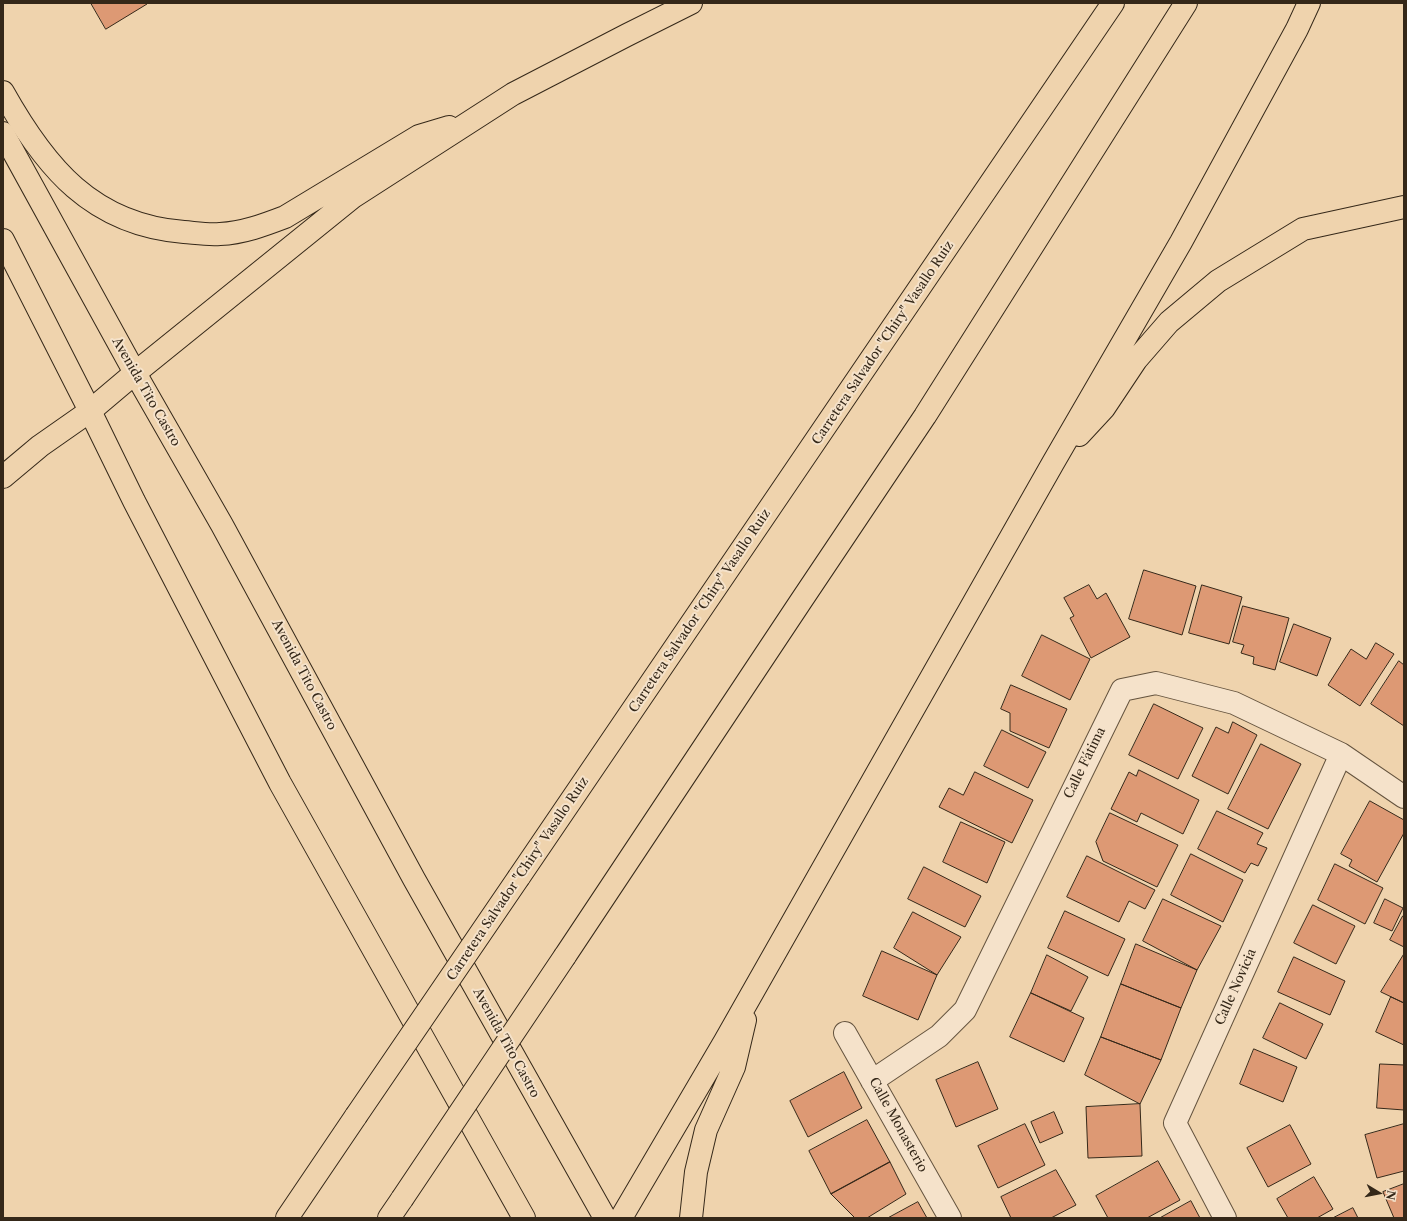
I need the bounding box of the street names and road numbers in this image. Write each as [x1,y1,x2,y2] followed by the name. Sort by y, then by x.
[809,238,957,448] street label: Carretera Salvador "Chiry" Vasallo Ruiz
[108,335,184,449] street label: Avenida Tito Castro
[626,506,774,716] street label: Carretera Salvador "Chiry" Vasallo Ruiz
[268,617,340,733] street label: Avenida Tito Castro
[1061,725,1109,801] street label: Calle Fátima
[444,774,592,984] street label: Carretera Salvador "Chiry" Vasallo Ruiz
[1212,946,1260,1028] street label: Calle Novicia
[469,985,543,1101] street label: Avenida Tito Castro
[865,1075,931,1175] street label: Calle Monasterio

